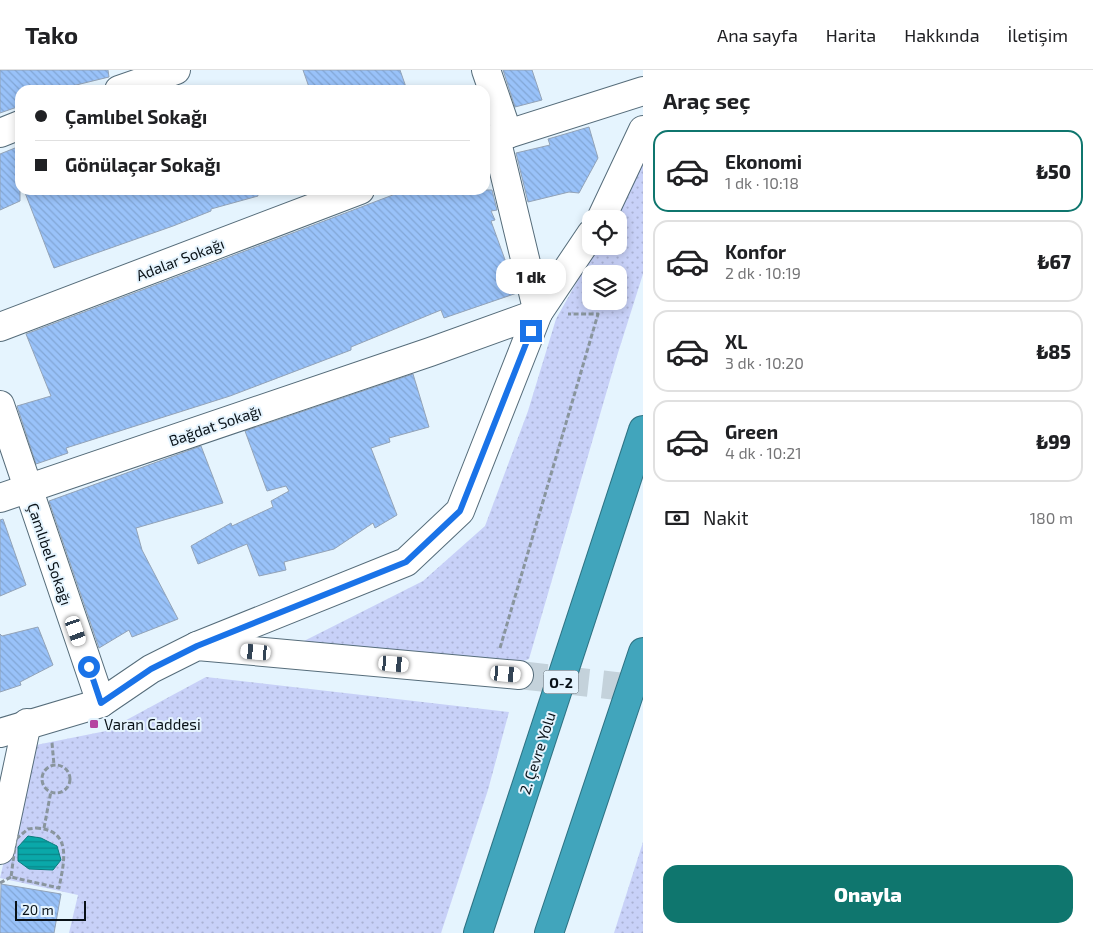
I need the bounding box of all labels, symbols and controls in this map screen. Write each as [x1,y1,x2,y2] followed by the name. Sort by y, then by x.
[25,20,78,49] text: Tako
[717,24,798,46] text: Ana sayfa
[826,24,876,46] text: Harita
[904,24,980,46] text: Hakkında
[1008,24,1068,46] text: İletişim
[663,87,750,113] text: Araç seç
[65,105,207,128] text: Çamlıbel Sokağı
[665,149,710,194] icon: car
[725,150,802,173] text: Ekonomi
[65,153,221,176] text: Gönülaçar Sokağı
[1036,160,1071,183] text: ₺50
[725,173,799,192] text: 1 dk · 10:18
[582,210,627,310] map controls
[582,210,627,255] button: locate
[133,234,227,284] street label: Adalar Sokağı
[665,239,710,284] icon: car
[725,240,786,263] text: Konfor
[1038,250,1071,273] text: ₺67
[496,258,566,294] callout: 1 dk
[725,263,801,282] text: 2 dk · 10:19
[582,265,627,310] button: layers
[516,267,546,286] text: 1 dk
[520,320,542,342] route end
[665,329,710,374] icon: car
[725,330,747,353] text: XL
[1036,340,1071,363] text: ₺85
[725,353,804,372] text: 3 dk · 10:20
[166,401,264,449] street label: Bağdat Sokağı
[665,419,710,464] icon: car
[725,420,778,443] text: Green
[1036,430,1071,453] text: ₺99
[725,443,802,462] text: 4 dk · 10:21
[23,500,76,608] street label: Çamlıbel Sokağı
[663,504,691,532] icon: cash
[703,506,748,529] text: Nakit
[1030,508,1073,527] text: 180 m
[64,614,87,648] car
[240,643,271,661] car
[378,655,409,673] car
[78,656,100,678] route start
[490,665,521,683] car
[544,670,578,694] road number: O-2
[515,710,560,797] street label: 2. Çevre Yolu
[104,715,201,733] place label: Varan Caddesi
[88,718,100,730] marker: Varan Caddesi
[663,865,1073,923] button: Onayla
[15,898,86,921] scale bar
[22,901,54,918] text: 20 m

